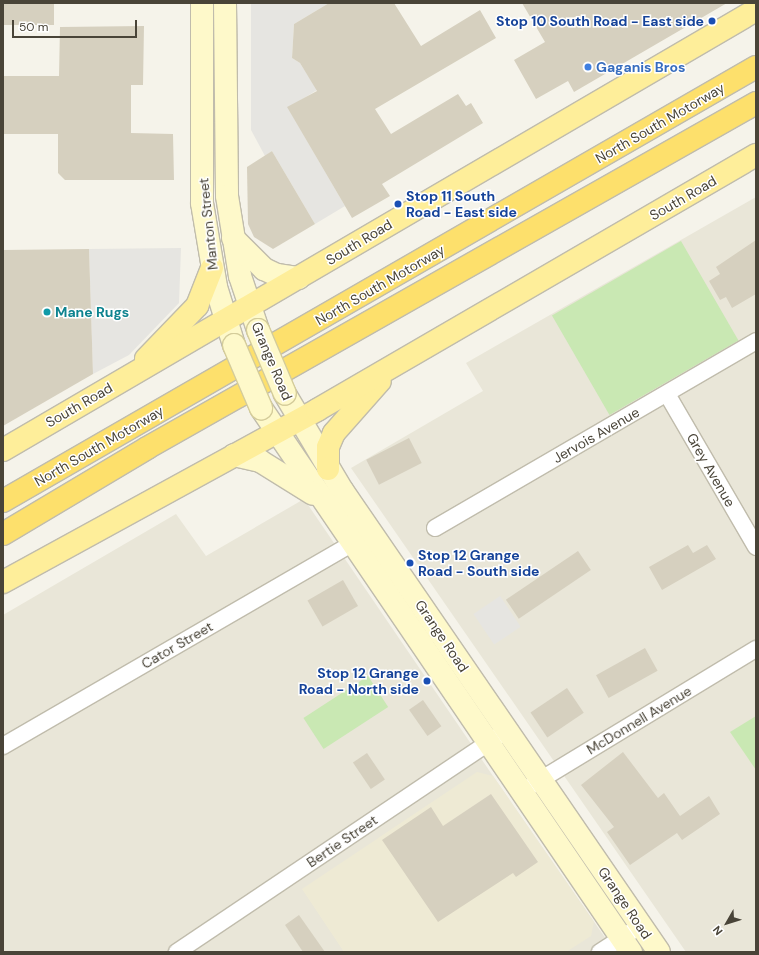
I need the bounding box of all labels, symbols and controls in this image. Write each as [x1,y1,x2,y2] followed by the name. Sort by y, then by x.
[14,12,139,38] scale bar
[496,13,704,29] place label: Stop 10 South Road - East side
[707,16,717,26] marker: Stop 10 South Road - East side
[19,19,48,35] text: 50 m
[596,59,685,75] place label: Gaganis Bros
[583,62,593,72] marker: Gaganis Bros
[592,79,728,167] street label: North South Motorway
[647,172,719,224] street label: South Road
[195,177,221,271] street label: Manton Street
[406,188,517,220] place label: Stop 11 South Road - East side
[393,199,403,209] marker: Stop 11 South Road - East side
[323,216,395,268] street label: South Road
[312,241,448,329] street label: North South Motorway
[55,304,129,320] place label: Mane Rugs
[42,307,52,317] marker: Mane Rugs
[248,319,296,403] street label: Grange Road
[43,379,115,431] street label: South Road
[31,402,167,490] street label: North South Motorway
[550,403,642,467] street label: Jervois Avenue
[683,430,739,510] street label: Grey Avenue
[418,547,539,580] place label: Stop 12 Grange Road - South side
[405,558,415,568] marker: Stop 12 Grange Road - South side
[412,597,472,675] street label: Grange Road
[138,618,216,672] street label: Cator Street
[299,665,419,698] place label: Stop 12 Grange Road - North side
[422,676,432,686] marker: Stop 12 Grange Road - North side
[584,682,694,758] street label: McDonnell Avenue
[303,811,381,871] street label: Bertie Street
[595,864,655,942] street label: Grange Road
[707,903,747,943] north arrow
[710,923,726,938] text: N

